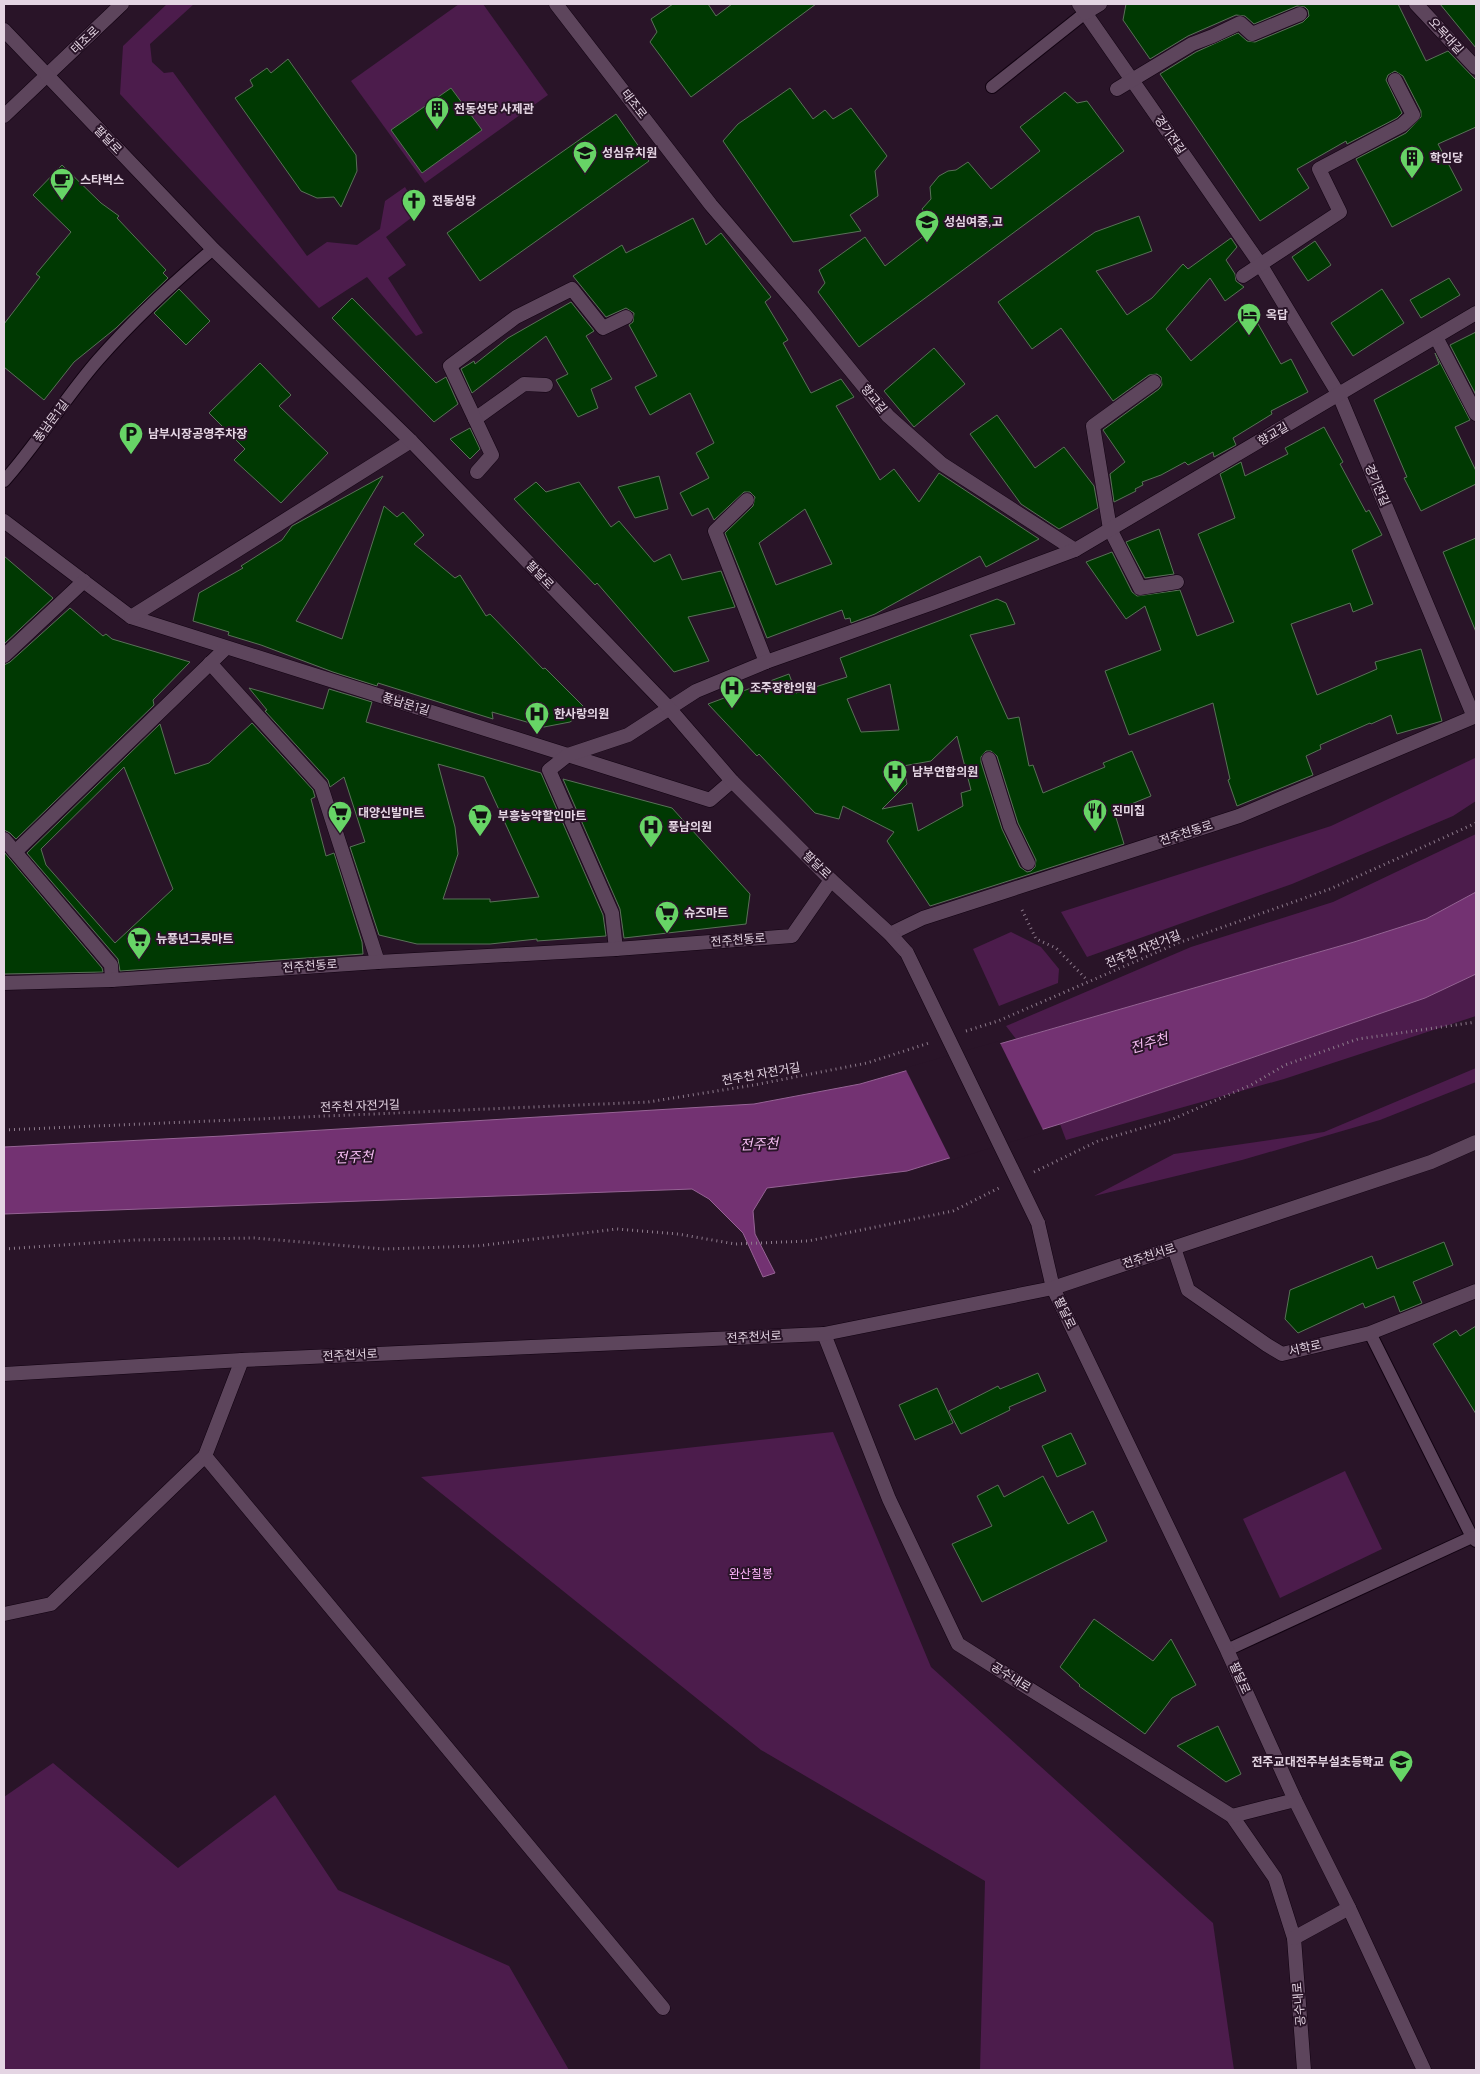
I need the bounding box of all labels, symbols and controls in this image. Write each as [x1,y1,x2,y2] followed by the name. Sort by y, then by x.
[1425,14,1468,58] street label: 오목대길
[67,22,102,57] street label: 태조로
[617,85,651,122] street label: 태조로
[424,96,450,130] building icon: 전동성당 사제관
[454,100,534,117] place label: 전동성당 사제관
[1151,112,1190,158] street label: 경기전길
[91,122,126,157] street label: 팔달로
[572,140,598,174] school or university icon: 성심유치원
[602,144,657,161] place label: 성심유치원
[1399,145,1425,179] building icon: 학인당
[1430,149,1463,166] place label: 학인당
[49,167,75,201] cafe icon: 스타벅스
[80,171,124,188] place label: 스타벅스
[401,188,427,222] church icon: 전동성당
[432,192,476,209] place label: 전동성당
[914,209,940,243] school or university icon: 성심여중,고
[944,213,1003,230] place label: 성심여중,고
[1236,302,1262,336] hotel icon: 옥답
[1266,306,1288,323] place label: 옥답
[857,380,891,417] street label: 향교길
[29,396,72,445] street label: 풍남문1길
[1254,418,1291,449] street label: 향교길
[118,421,144,455] parking icon: 남부시장공영주차장
[148,425,247,442] place label: 남부시장공영주차장
[1361,461,1394,508] street label: 경기전길
[523,557,558,592] street label: 팔달로
[719,675,745,709] hospital icon: 조주장한의원
[750,679,816,696] place label: 조주장한의원
[380,688,432,719] street label: 풍남문1길
[524,701,550,735] hospital icon: 한사랑의원
[554,705,609,722] place label: 한사랑의원
[882,759,908,793] hospital icon: 남부연합의원
[912,763,978,780] place label: 남부연합의원
[1082,798,1108,832] restaurant icon: 진미집
[327,800,353,834] supermarket icon: 대양신발마트
[1112,802,1145,819] place label: 진미집
[467,803,493,837] supermarket icon: 부흥농약할인마트
[358,804,424,821] place label: 대양신발마트
[498,807,586,824] place label: 부흥농약할인마트
[638,814,664,848] hospital icon: 풍남의원
[1157,816,1215,849] street label: 전주천동로
[668,818,712,835] place label: 풍남의원
[800,847,835,882] street label: 팔달로
[654,900,680,934] supermarket icon: 슈즈마트
[684,904,728,921] place label: 슈즈마트
[126,926,152,960] supermarket icon: 뉴풍년그릇마트
[1103,926,1183,971] street label: 전주천 자전거길
[710,929,766,950] street label: 전주천동로
[156,930,233,947] place label: 뉴풍년그릇마트
[282,955,338,976] street label: 전주천동로
[1128,1028,1171,1057] water label: 전주천
[720,1058,802,1089] street label: 전주천 자전거길
[320,1096,400,1115] street label: 전주천 자전거길
[739,1133,780,1154] water label: 전주천
[334,1146,375,1167] water label: 전주천
[1120,1239,1178,1272] street label: 전주천서로
[1051,1294,1080,1331] street label: 팔달로
[726,1327,782,1346] street label: 전주천서로
[1287,1336,1323,1360] street label: 서학로
[322,1345,378,1364] street label: 전주천서로
[729,1565,773,1582] park label: 완산칠봉
[988,1658,1034,1695] street label: 공수내로
[1226,1659,1255,1696] street label: 팔달로
[1388,1749,1414,1783] school or university icon: 전주교대전주부설초등학교
[1252,1753,1384,1770] place label: 전주교대전주부설초등학교
[1288,1981,1309,2027] street label: 공수내로

